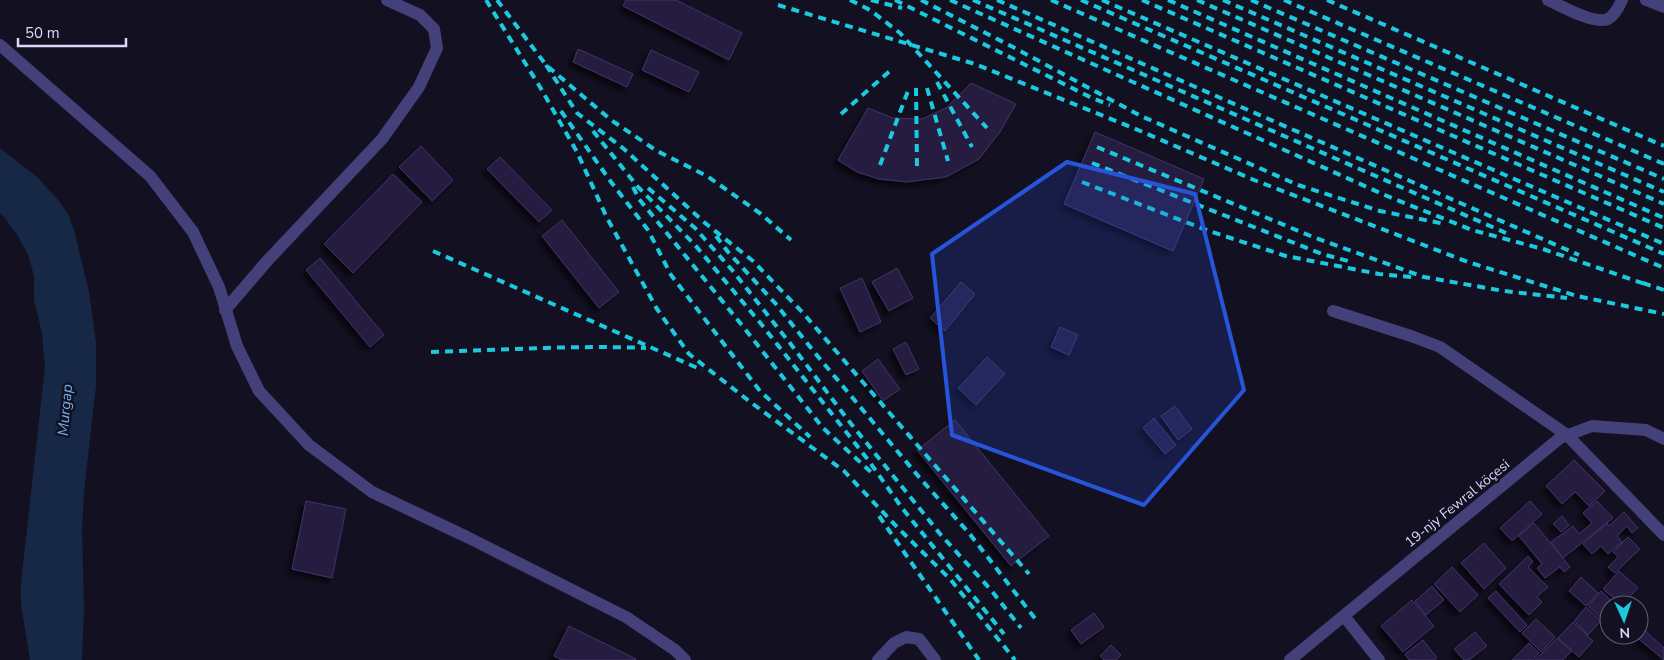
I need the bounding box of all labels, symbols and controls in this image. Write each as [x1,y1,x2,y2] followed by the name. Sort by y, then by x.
[18,15,125,47] scale bar
[25,23,60,43] text: 50 m
[53,383,77,437] water label: Murgap
[1401,455,1514,552] street label: 19-njy Fewral köçesi
[1599,595,1649,645] north arrow
[1619,623,1630,642] text: N

